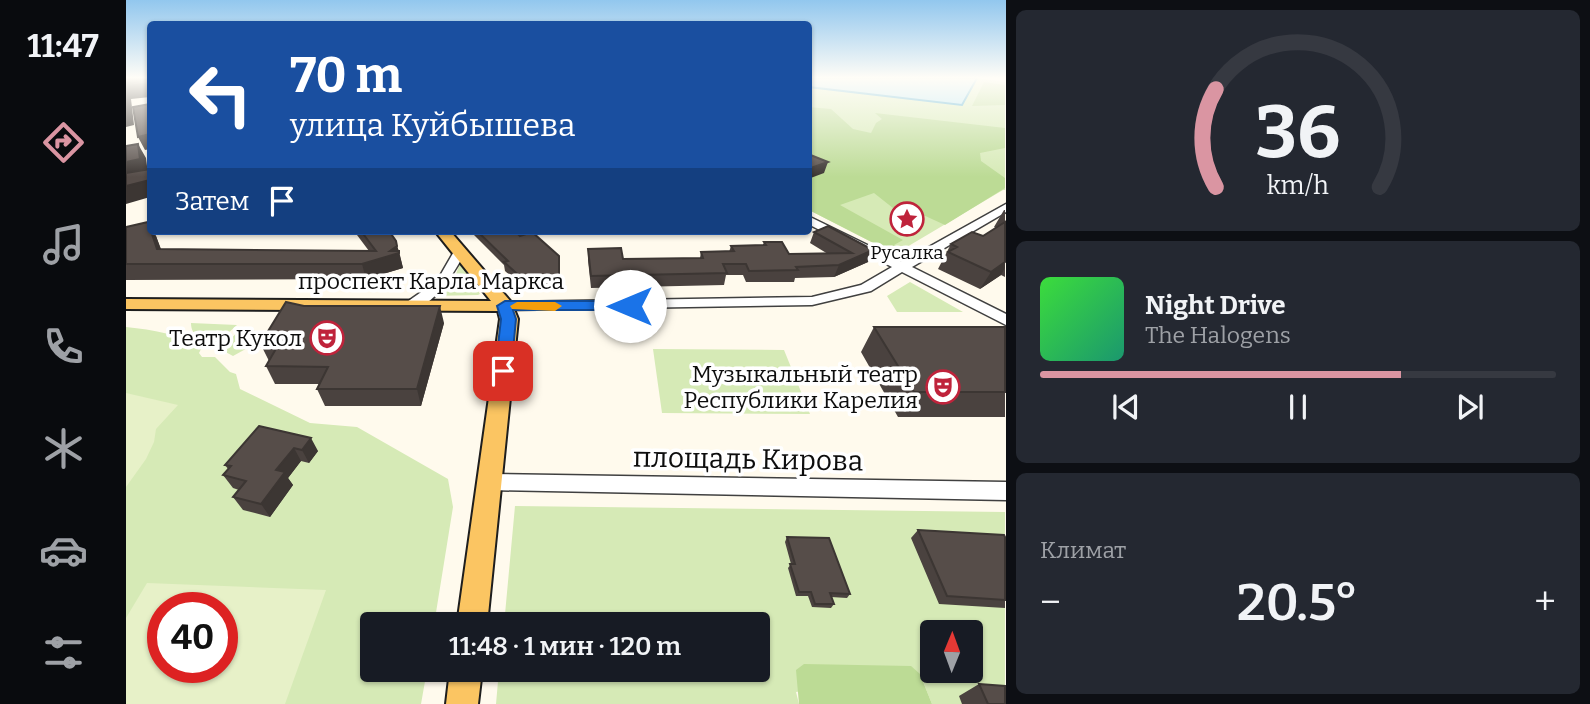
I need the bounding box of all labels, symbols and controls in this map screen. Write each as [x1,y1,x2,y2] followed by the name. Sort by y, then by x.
[27,27,99,65] text: 11:47
[290,46,402,105] text: 70 m
[175,49,266,140] icon: left
[1256,89,1340,176] text: 36
[290,106,576,144] text: улица Куйбышева
[39,118,88,167] icon: directions
[1267,170,1329,200] text: km/h
[263,182,301,220] icon: arrive
[175,186,249,217] text: Затем
[888,200,926,238] place icon: Русалка
[39,220,88,269] icon: music
[870,241,944,264] place label: Русалка
[298,267,564,295] street label: проспект Карла Маркса
[593,269,667,343] position arrow
[1145,290,1286,321] text: Night Drive
[308,319,346,357] theatre icon: Театр Кукол
[1145,321,1291,349] text: The Halogens
[39,322,88,371] icon: phone
[169,324,302,352] place label: Театр Кукол
[473,341,533,401] pin
[484,352,522,390] icon: arrive
[683,360,918,414] place label: Музыкальный театр Республики Карелия
[924,368,962,406] theatre icon: Музыкальный театр Республики Карелия
[1107,388,1145,426] icon: previous
[1279,388,1317,426] icon: pause
[1451,388,1489,426] icon: next
[39,424,88,473] icon: climate
[633,440,863,478] street label: площадь Кирова
[39,526,88,575] icon: car
[1040,536,1126,564] text: Климат
[1237,571,1359,634] text: 20.5°
[1040,579,1061,625] text: −
[1534,579,1556,625] text: +
[147,592,238,683] speed limit sign: 40
[920,620,984,682] north arrow
[920,620,983,683] map controls
[39,628,88,677] icon: filters
[449,631,681,662] text: 11:48 · 1 мин · 120 m

